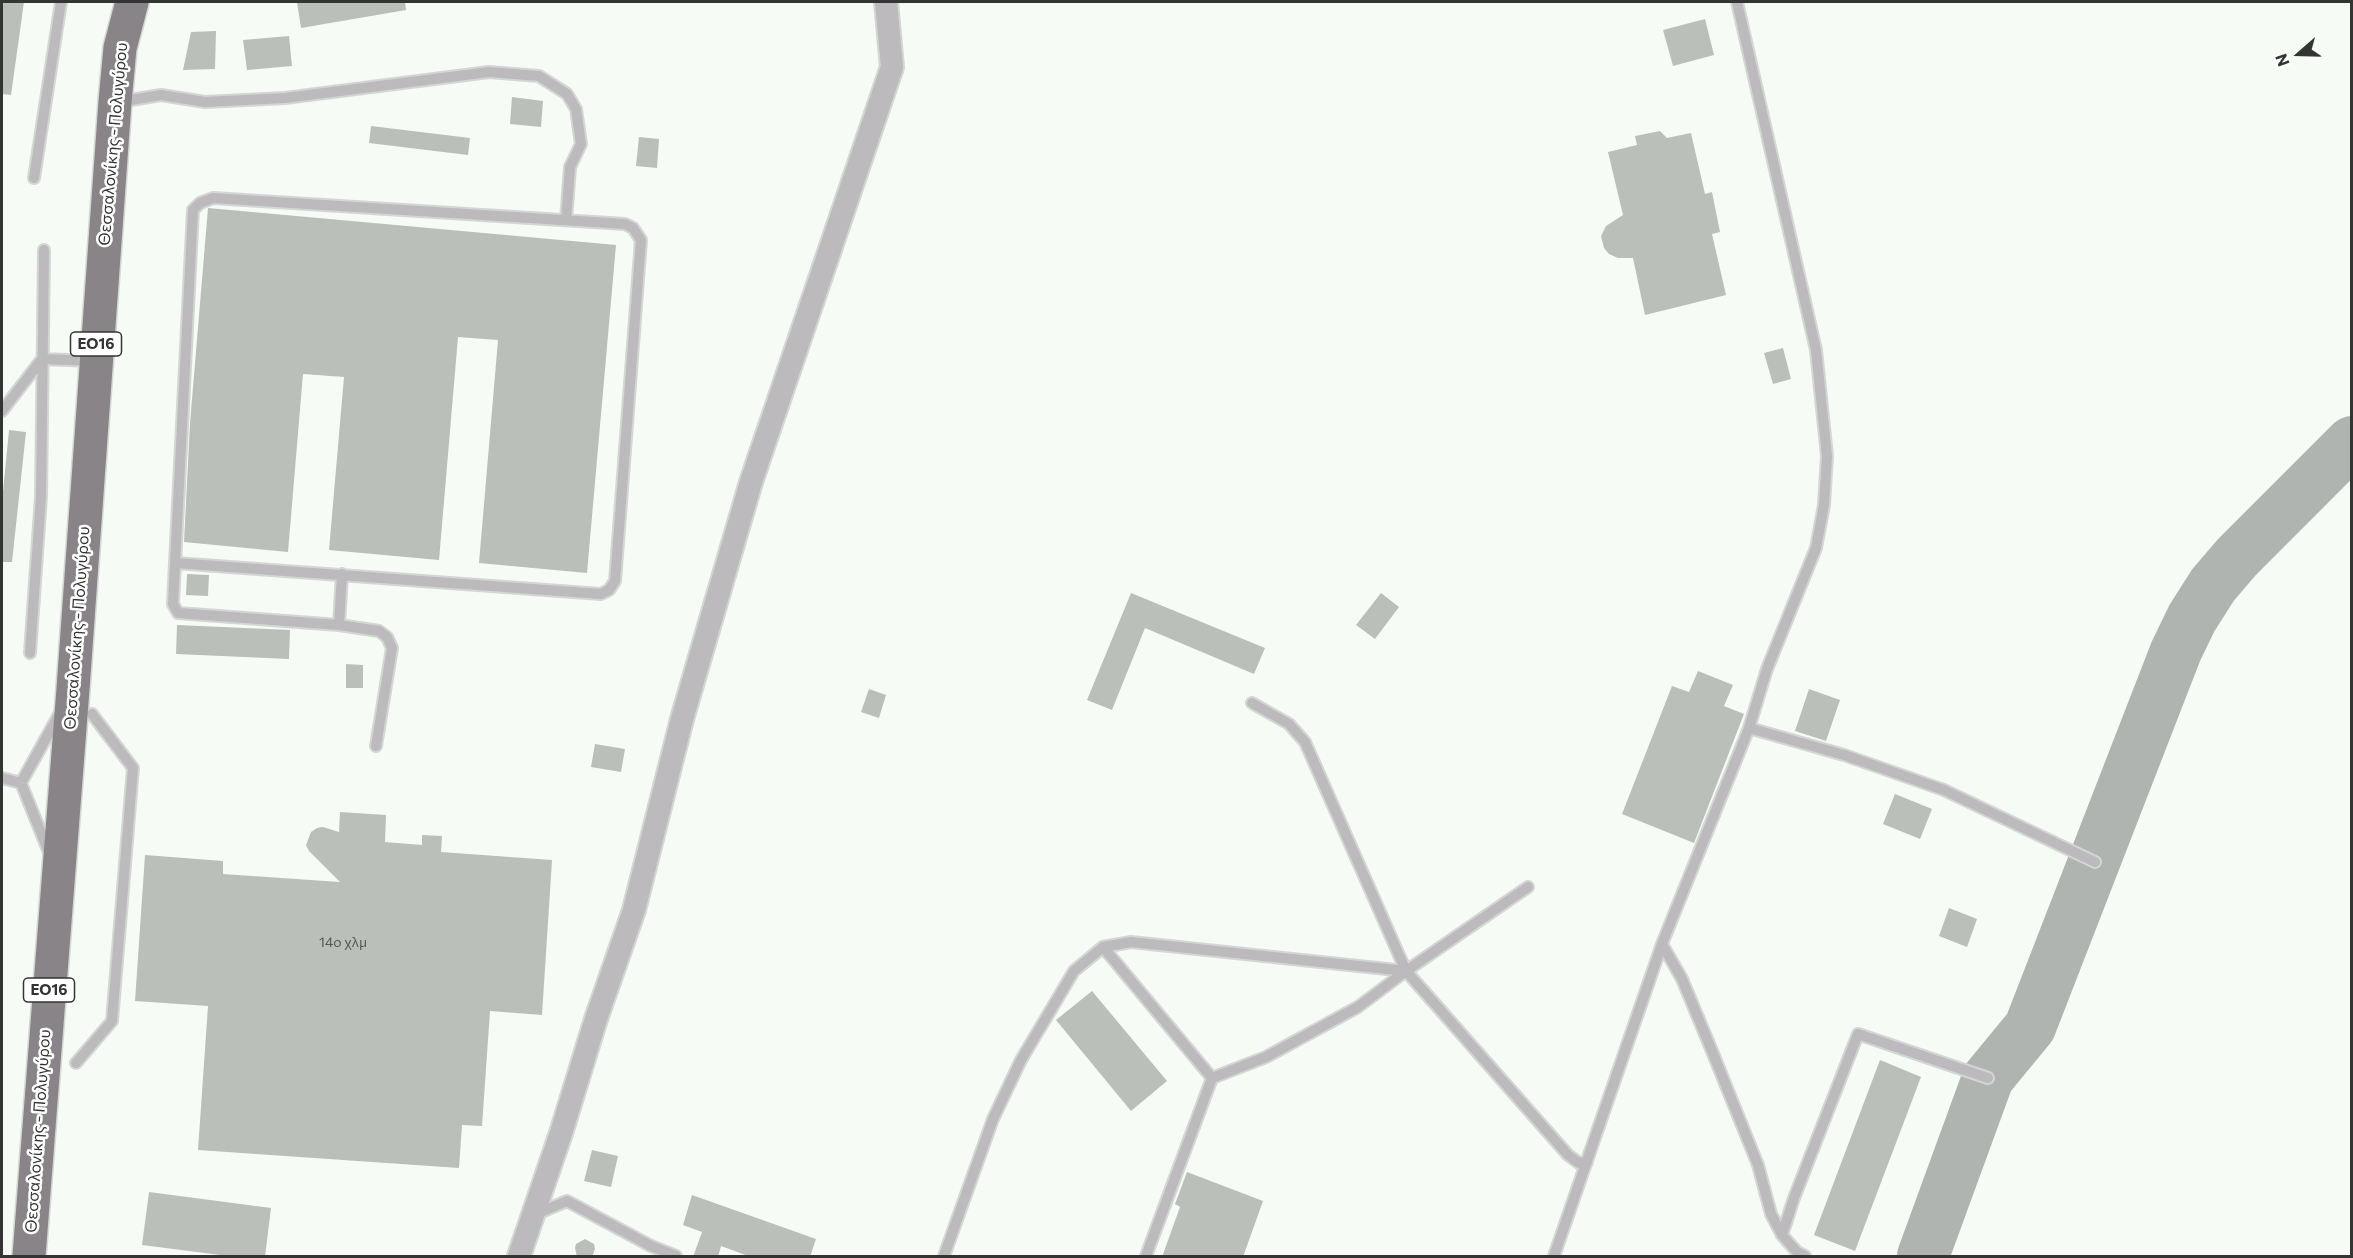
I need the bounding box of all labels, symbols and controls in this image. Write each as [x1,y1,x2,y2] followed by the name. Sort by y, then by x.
[2269,24,2329,84] north arrow
[95,42,131,246] street label: Θεσσαλονίκης - Πολυγύρου
[2271,51,2293,69] text: N
[70,332,122,356] road number: ΕΟ16
[60,526,94,730] street label: Θεσσαλονίκης - Πολυγύρου
[319,934,367,950] house number: 14ο χλμ
[23,978,74,1002] road number: ΕΟ16
[21,1029,55,1233] street label: Θεσσαλονίκης - Πολυγύρου

